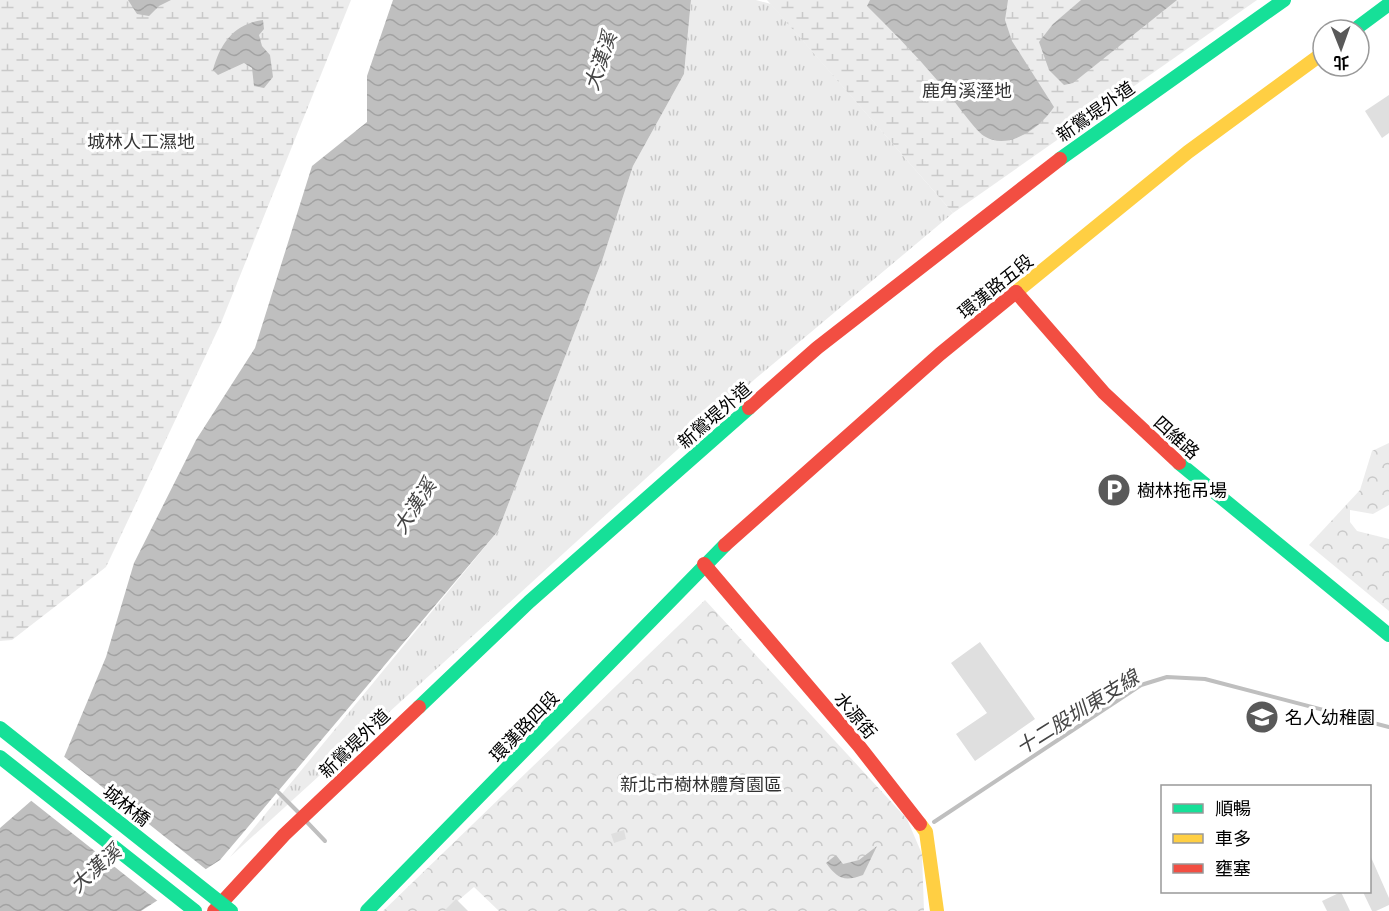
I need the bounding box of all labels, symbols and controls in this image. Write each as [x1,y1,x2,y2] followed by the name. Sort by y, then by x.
[1311,18,1371,78] north arrow
[577,25,624,94] water label: 大漢溪
[1333,52,1349,74] text: 北
[1051,75,1139,147] street label: 新鶯堤外道
[922,78,1012,102] park label: 鹿角溪溼地
[87,129,195,153] park label: 城林人工濕地
[952,248,1038,324] street label: 環漢路五段
[672,376,756,454] street label: 新鶯堤外道
[1149,410,1205,464] street label: 四維路
[386,471,443,539] water label: 大漢溪
[1096,472,1132,508] parking icon: 樹林拖吊場
[1137,478,1227,502] place label: 樹林拖吊場
[1010,662,1145,761] water label: 十二股圳東支線
[484,685,564,767] street label: 環漢路四段
[829,687,883,743] street label: 水源街
[1244,699,1280,735] school or university icon: 名人幼稚園
[313,703,395,783] street label: 新鶯堤外道
[1285,705,1375,729] place label: 名人幼稚園
[620,772,782,796] park label: 新北市樹林體育園區
[98,779,156,831] street label: 城林橋
[1161,785,1371,893] legend
[1215,796,1251,820] text: 順暢
[1215,826,1251,850] text: 車多
[64,836,129,898] water label: 大漢溪
[1215,856,1251,880] text: 壅塞

